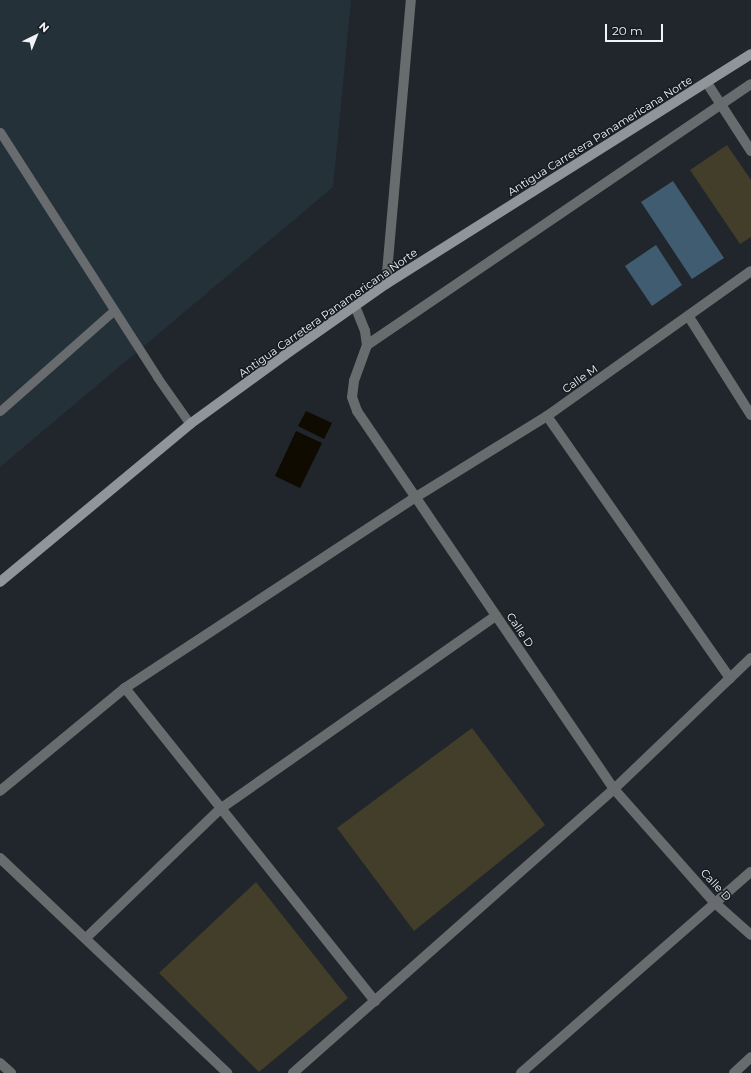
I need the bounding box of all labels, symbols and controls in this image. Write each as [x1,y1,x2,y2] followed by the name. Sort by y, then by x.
[16,16,56,56] north arrow
[607,16,665,42] scale bar
[36,19,52,35] text: N
[612,23,643,38] text: 20 m
[505,73,695,199] street label: Antigua Carretera Panamericana Norte
[236,246,420,380] street label: Antigua Carretera Panamericana Norte
[560,362,600,396] street label: Calle M
[504,610,536,650] street label: Calle D
[698,866,734,904] street label: Calle D

